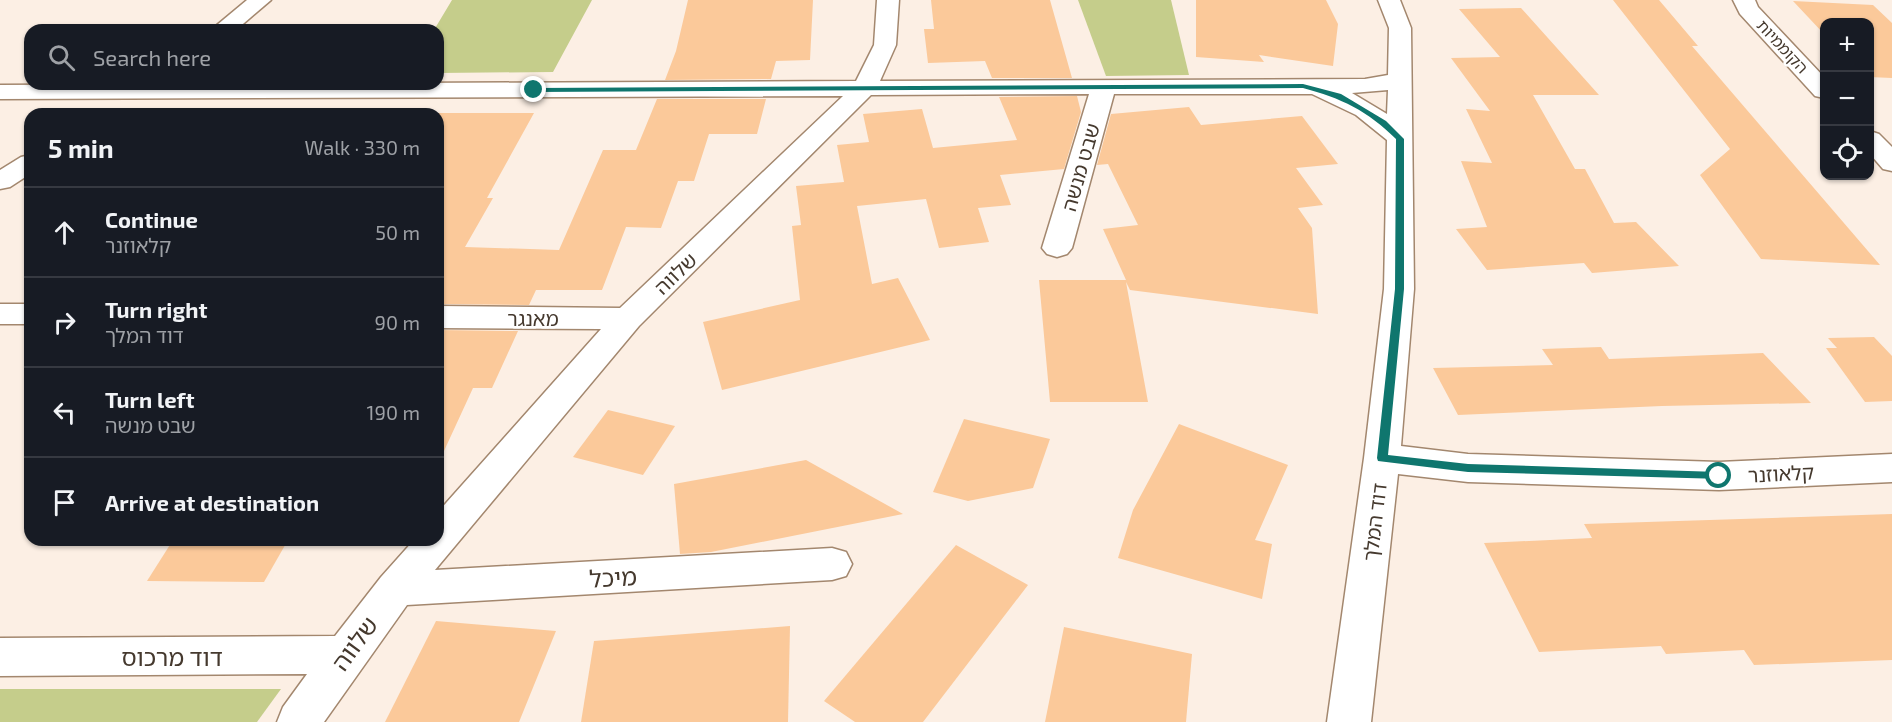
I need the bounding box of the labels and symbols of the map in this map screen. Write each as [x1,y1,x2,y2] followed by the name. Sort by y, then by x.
[1753,15,1813,77] street label: הקוממיות
[520,76,546,102] route end
[1056,120,1104,214] street label: שבט מנשה
[649,247,701,299] street label: שלווה
[507,306,559,330] street label: מאנגר
[1747,459,1815,487] street label: קלאוזנר
[1705,462,1731,488] route start
[1357,481,1391,562] street label: דוד המלך
[588,561,638,593] street label: מיכל
[325,610,383,676] street label: שלווה
[121,642,223,671] street label: דוד מרכוס

